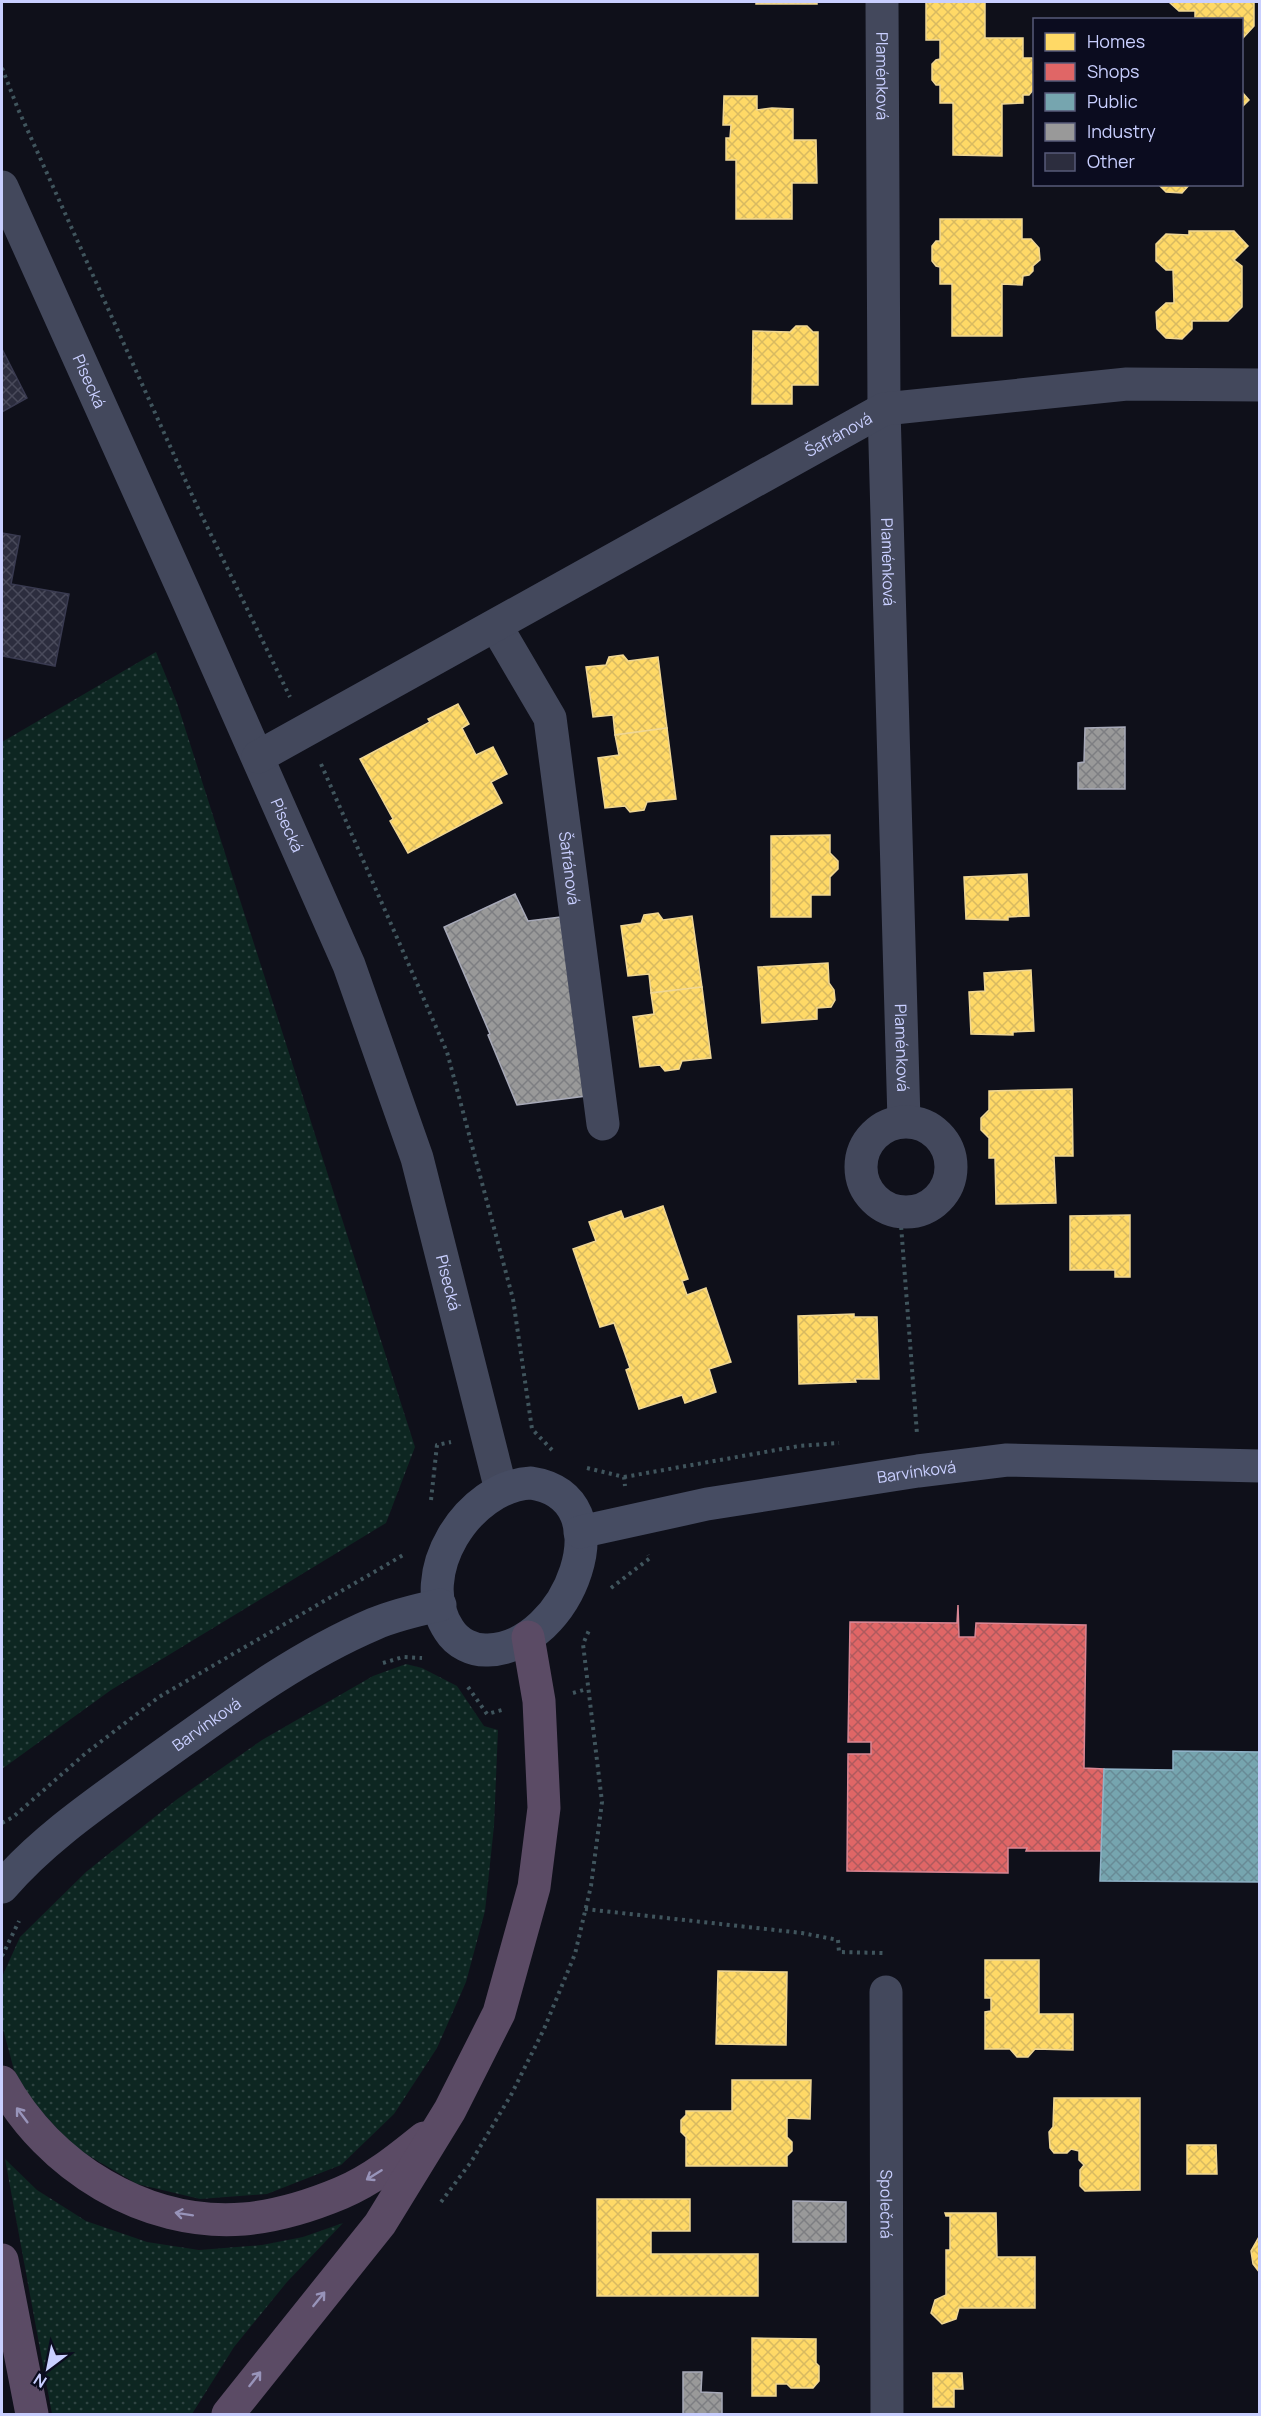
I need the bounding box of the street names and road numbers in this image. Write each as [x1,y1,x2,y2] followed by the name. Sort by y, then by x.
[871,32,894,120] street label: Plaménková
[68,351,111,412] street label: Písecká
[801,407,876,462] street label: Šafránová
[876,518,901,606] street label: Plaménková
[266,795,309,856] street label: Písecká
[554,830,585,906] street label: Šafránová
[890,1003,914,1092] street label: Plaménková
[431,1252,466,1313] street label: Písecká
[875,1455,957,1488] street label: Barvínková
[168,1692,245,1756] street label: Barvínková
[875,2169,898,2239] street label: Společná

